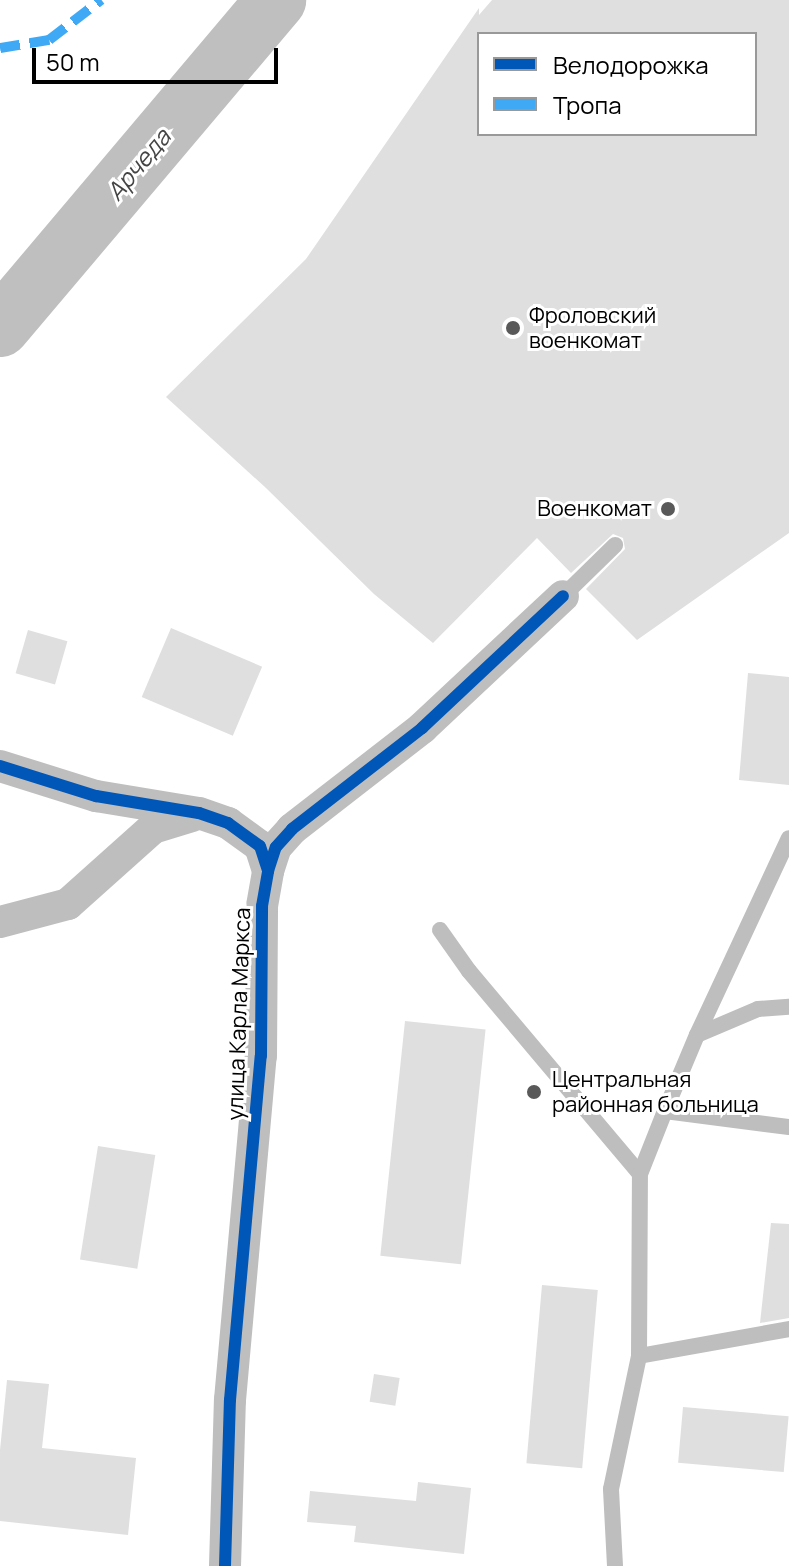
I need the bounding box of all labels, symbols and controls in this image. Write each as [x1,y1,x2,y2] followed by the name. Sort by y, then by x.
[36,32,282,82] scale bar
[477,32,757,136] legend
[46,45,100,78] text: 50 m
[553,48,708,81] text: Велодорожка
[553,88,622,121] text: Тропа
[100,122,176,206] water label: Арчеда
[529,302,656,354] place label: Фроловский военкомат
[504,319,522,337] marker: Фроловский военкомат
[537,496,652,522] place label: Военкомат
[659,500,677,518] marker: Военкомат
[222,907,256,1121] street label: улица Карла Маркса
[552,1066,759,1118] place label: Центральная районная больница
[523,1081,545,1103] marker: Центральная районная больница

